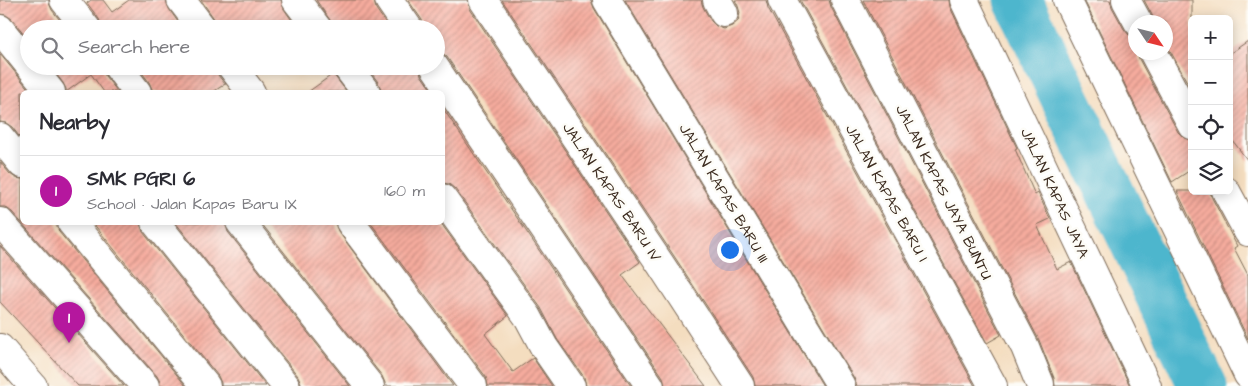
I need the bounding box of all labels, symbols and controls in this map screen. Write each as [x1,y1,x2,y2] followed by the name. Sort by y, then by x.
[1128,15,1173,60] north arrow
[1188,15,1233,195] map controls
[1188,15,1233,60] button: +
[20,20,445,75] search box
[38,34,66,62] icon: search
[78,34,190,61] text: Search here
[1188,60,1233,105] button: −
[890,101,997,283] street label: JALAN KAPAS JAYA BUNTU
[1188,105,1233,150] button: locate
[40,108,110,137] text: Nearby
[557,119,666,266] street label: JALAN KAPAS BARU IV
[674,120,773,267] street label: JALAN KAPAS BARU III
[840,121,933,266] street label: JALAN KAPAS BARU I
[1015,125,1094,262] street label: JALAN KAPAS JAYA
[1188,150,1233,195] button: layers
[87,166,195,193] text: SMK PGRI 6
[55,180,57,202] text: 1
[384,180,425,202] text: 160 m
[87,193,297,215] text: School · Jalan Kapas Baru IX
[717,237,743,263] your location
[53,302,85,343] pin: 1

